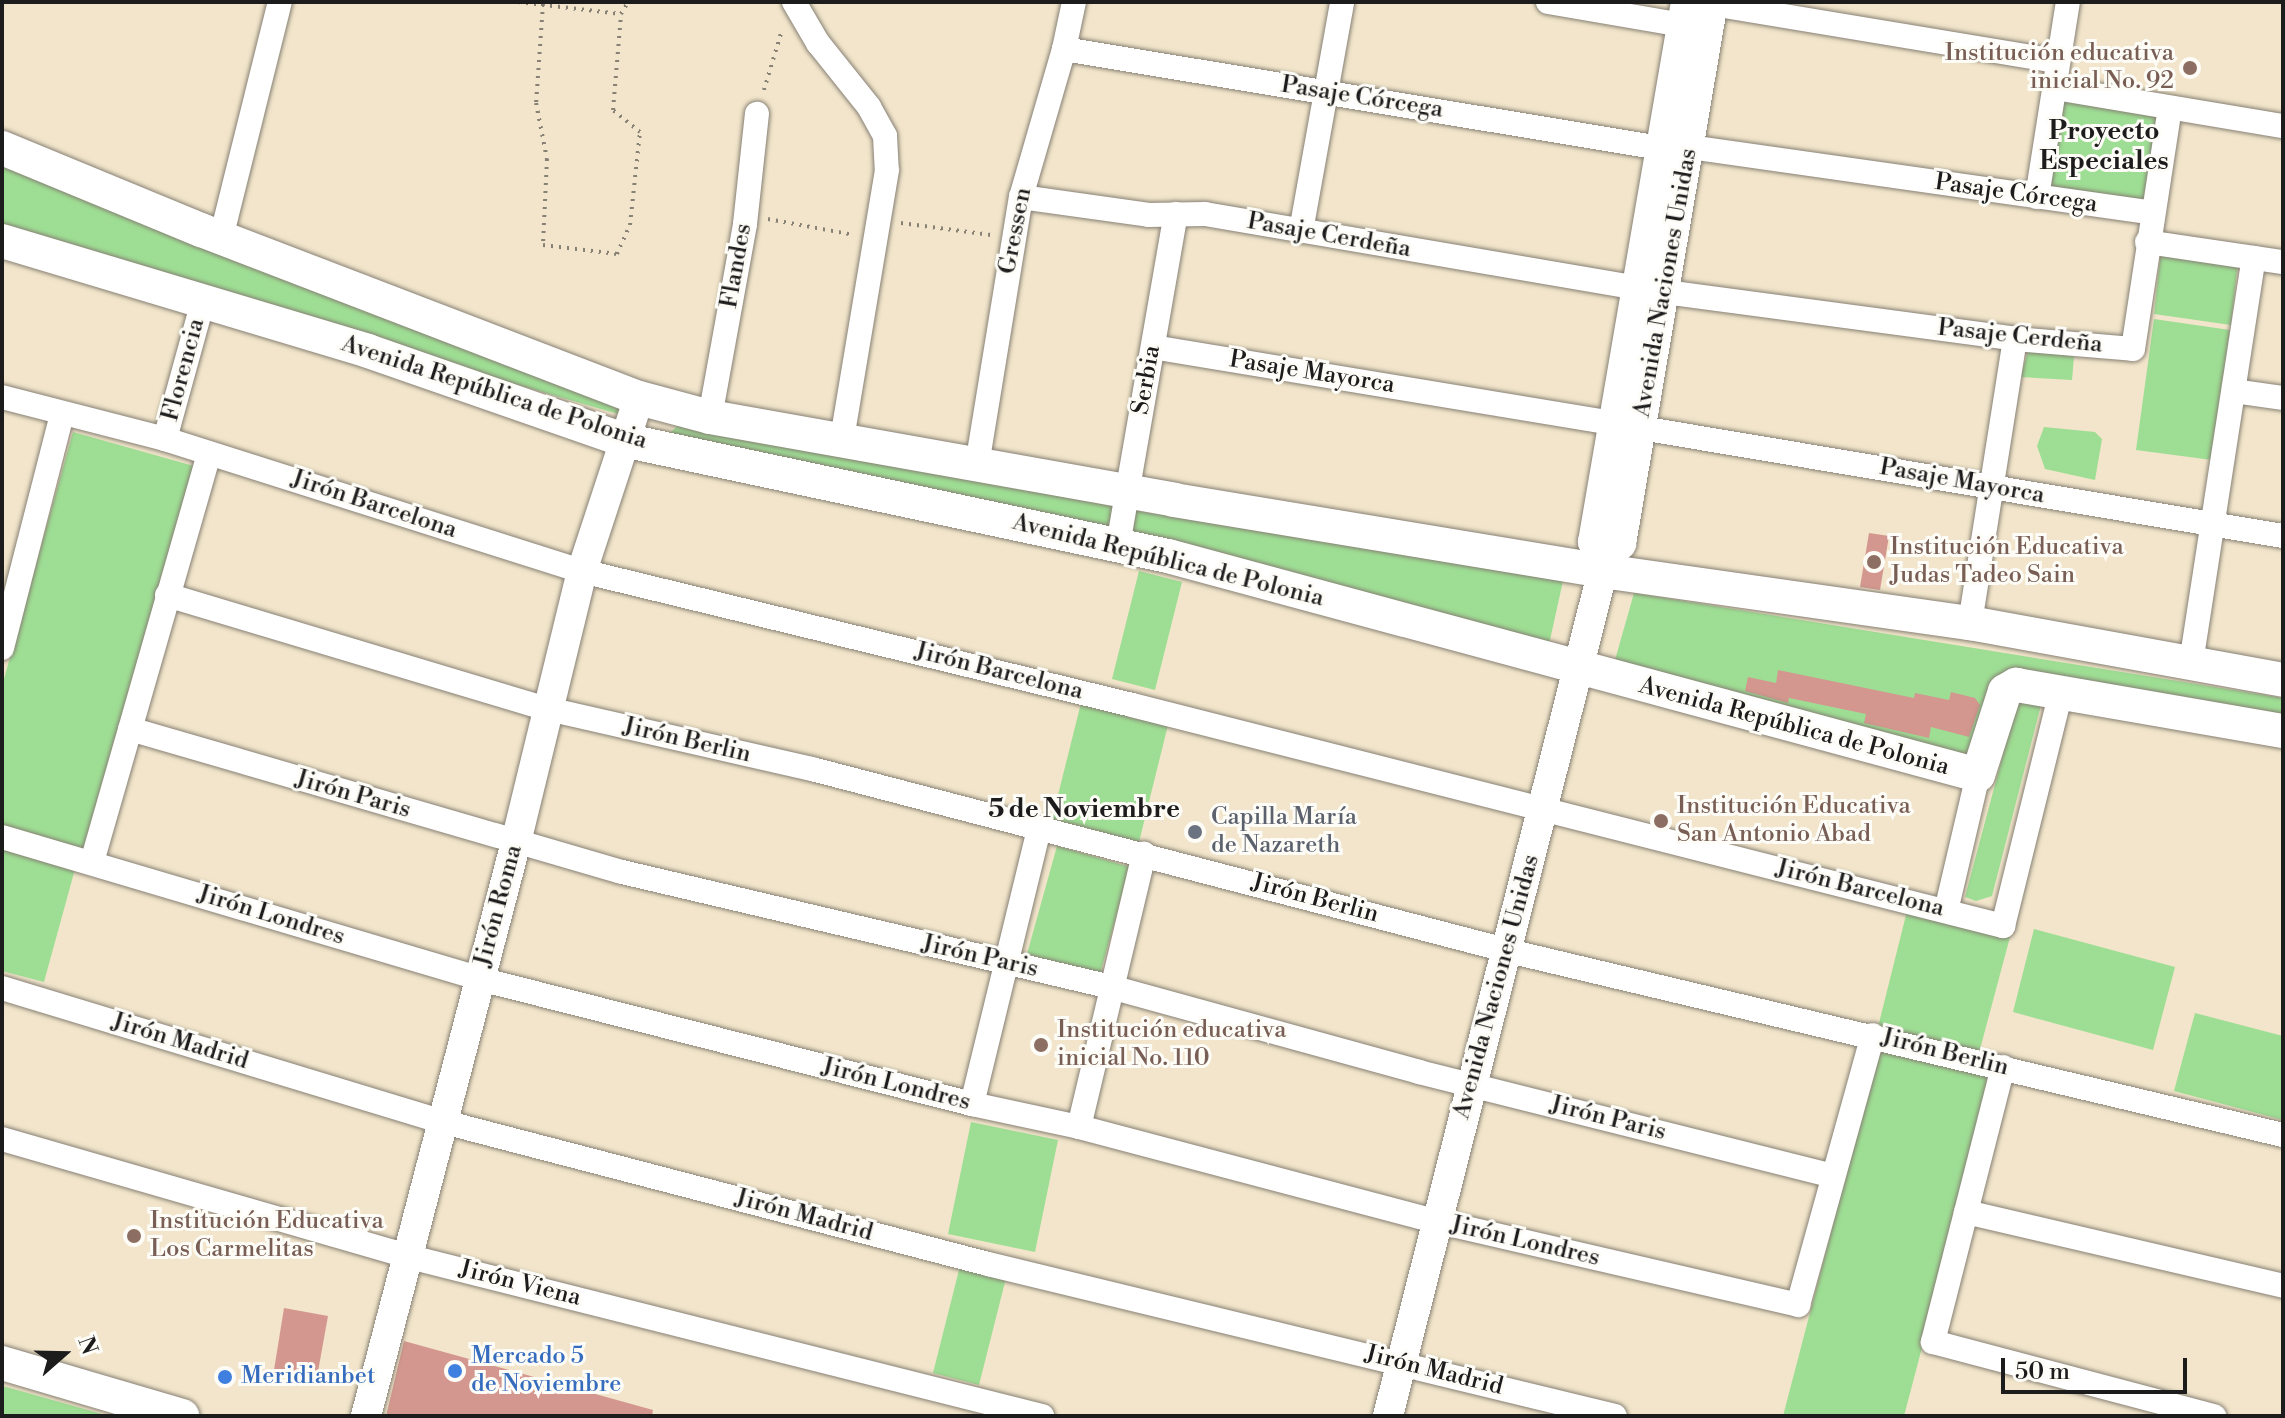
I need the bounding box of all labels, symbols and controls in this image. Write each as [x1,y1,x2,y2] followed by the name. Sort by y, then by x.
[1945,40,2174,96] place label: Institución educativa inicial No. 92
[2181,59,2199,77] marker: Institución educativa inicial No. 92
[1279,71,1445,125] street label: Pasaje Córcega
[2039,116,2169,178] district label: Proyecto Especiales
[1628,146,1704,420] street label: Avenida Naciones Unidas
[1933,168,2099,220] street label: Pasaje Córcega
[994,185,1038,277] street label: Gressen
[1245,207,1413,265] street label: Pasaje Cerdeña
[715,221,759,311] street label: Flandes
[1936,314,2104,360] street label: Pasaje Cerdeña
[156,315,212,425] street label: Florencia
[337,330,651,456] street label: Avenida República de Polonia
[1127,343,1167,417] street label: Serbia
[1227,346,1397,400] street label: Pasaje Mayorca
[1877,453,2047,511] street label: Pasaje Mayorca
[288,465,460,545] street label: Jirón Barcelona
[1009,508,1327,614] street label: Avenida República de Polonia
[1890,534,2124,590] place label: Institución Educativa Judas Tadeo Sain
[1865,553,1883,571] marker: Institución Educativa Judas Tadeo Sain
[912,637,1086,707] street label: Jirón Barcelona
[1636,672,1952,782] street label: Avenida República de Polonia
[620,712,754,770] street label: Jirón Berlin
[292,765,414,825] street label: Jirón Paris
[1677,793,1911,849] place label: Institución Educativa San Antonio Abad
[988,794,1180,826] district label: 5 de Noviembre
[1211,804,1357,860] place label: Capilla María de Nazareth
[1652,812,1670,830] marker: Institución Educativa San Antonio Abad
[1186,823,1204,841] marker: Capilla María de Nazareth
[469,842,529,970] street label: Jirón Roma
[1448,852,1546,1122] street label: Avenida Naciones Unidas
[1773,854,1947,924] street label: Jirón Barcelona
[1248,868,1382,930] street label: Jirón Berlin
[194,880,348,952] street label: Jirón Londres
[919,930,1041,984] street label: Jirón Paris
[108,1008,252,1076] street label: Jirón Madrid
[1057,1017,1286,1073] place label: Institución educativa inicial No. 110
[1878,1023,2012,1083] street label: Jirón Berlin
[1032,1036,1050,1054] marker: Institución educativa inicial No. 110
[819,1053,973,1117] street label: Jirón Londres
[1547,1091,1669,1147] street label: Jirón Paris
[732,1184,876,1248] street label: Jirón Madrid
[150,1208,384,1264] place label: Institución Educativa Los Carmelitas
[1448,1211,1602,1273] street label: Jirón Londres
[125,1227,143,1245] marker: Institución Educativa Los Carmelitas
[456,1255,584,1313] street label: Jirón Viena
[24,1314,104,1394] north arrow
[71,1333,103,1358] text: N
[1362,1340,1506,1402] street label: Jirón Madrid
[2005,1342,2191,1392] scale bar
[471,1343,621,1399] place label: Mercado 5 de Noviembre
[2015,1357,2070,1387] text: 50 m
[446,1362,464,1380] marker: Mercado 5 de Noviembre
[241,1363,375,1391] place label: Meridianbet
[216,1368,234,1386] marker: Meridianbet

